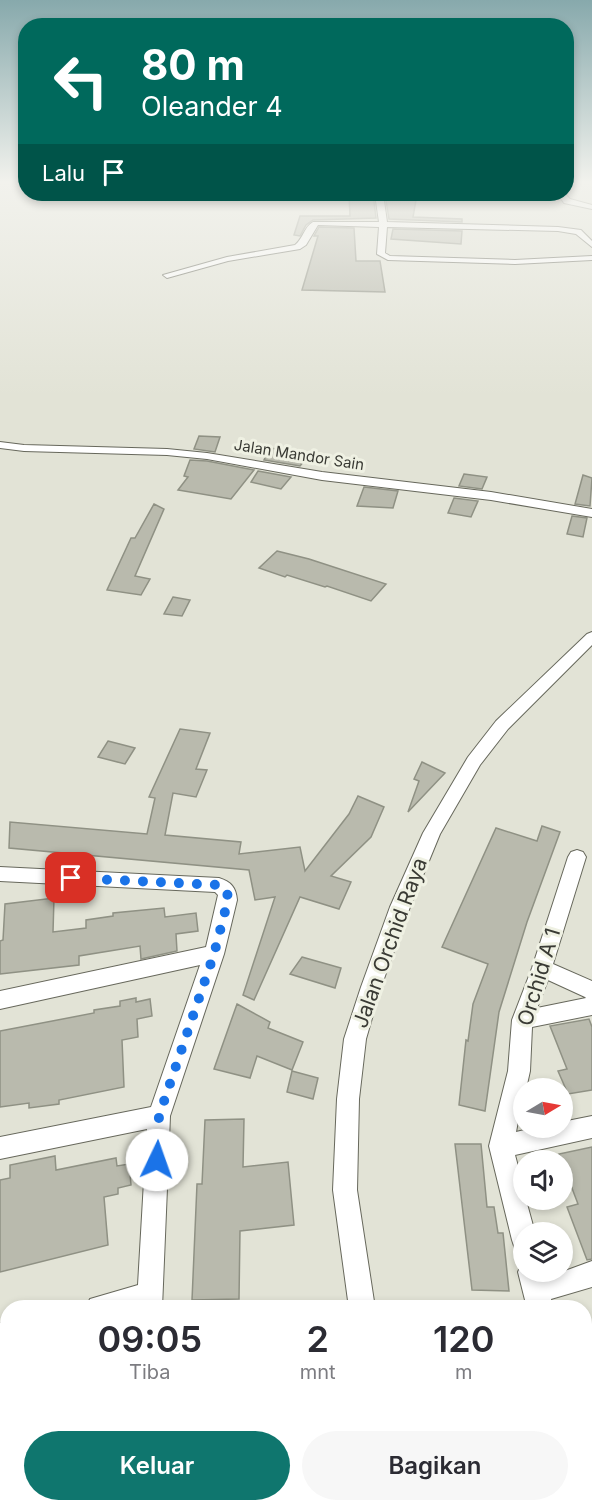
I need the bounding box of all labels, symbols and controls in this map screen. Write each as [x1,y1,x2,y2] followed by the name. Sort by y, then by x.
[141,39,245,90] text: 80 m
[42,42,120,120] icon: left
[141,90,283,123] text: Oleander 4
[97,156,130,189] icon: arrive
[42,160,85,186] text: Lalu
[233,435,366,474] street label: Jalan Mandor Sain
[45,852,96,903] pin
[347,854,432,1031] street label: Jalan Orchid Raya
[54,861,87,894] icon: arrive
[512,925,565,1029] street label: Orchid A 1
[513,1078,573,1138] north arrow
[513,1078,573,1282] map controls
[125,1128,189,1192] position arrow
[513,1150,573,1210] button: sound
[513,1222,573,1282] button: layers
[98,1317,202,1361] text: 09:05
[306,1317,329,1361] text: 2
[433,1317,494,1361] text: 120
[129,1360,171,1384] text: Tiba
[300,1360,336,1384] text: mnt
[455,1360,473,1384] text: m
[24,1431,290,1500] button: Keluar
[302,1431,568,1500] button: Bagikan

